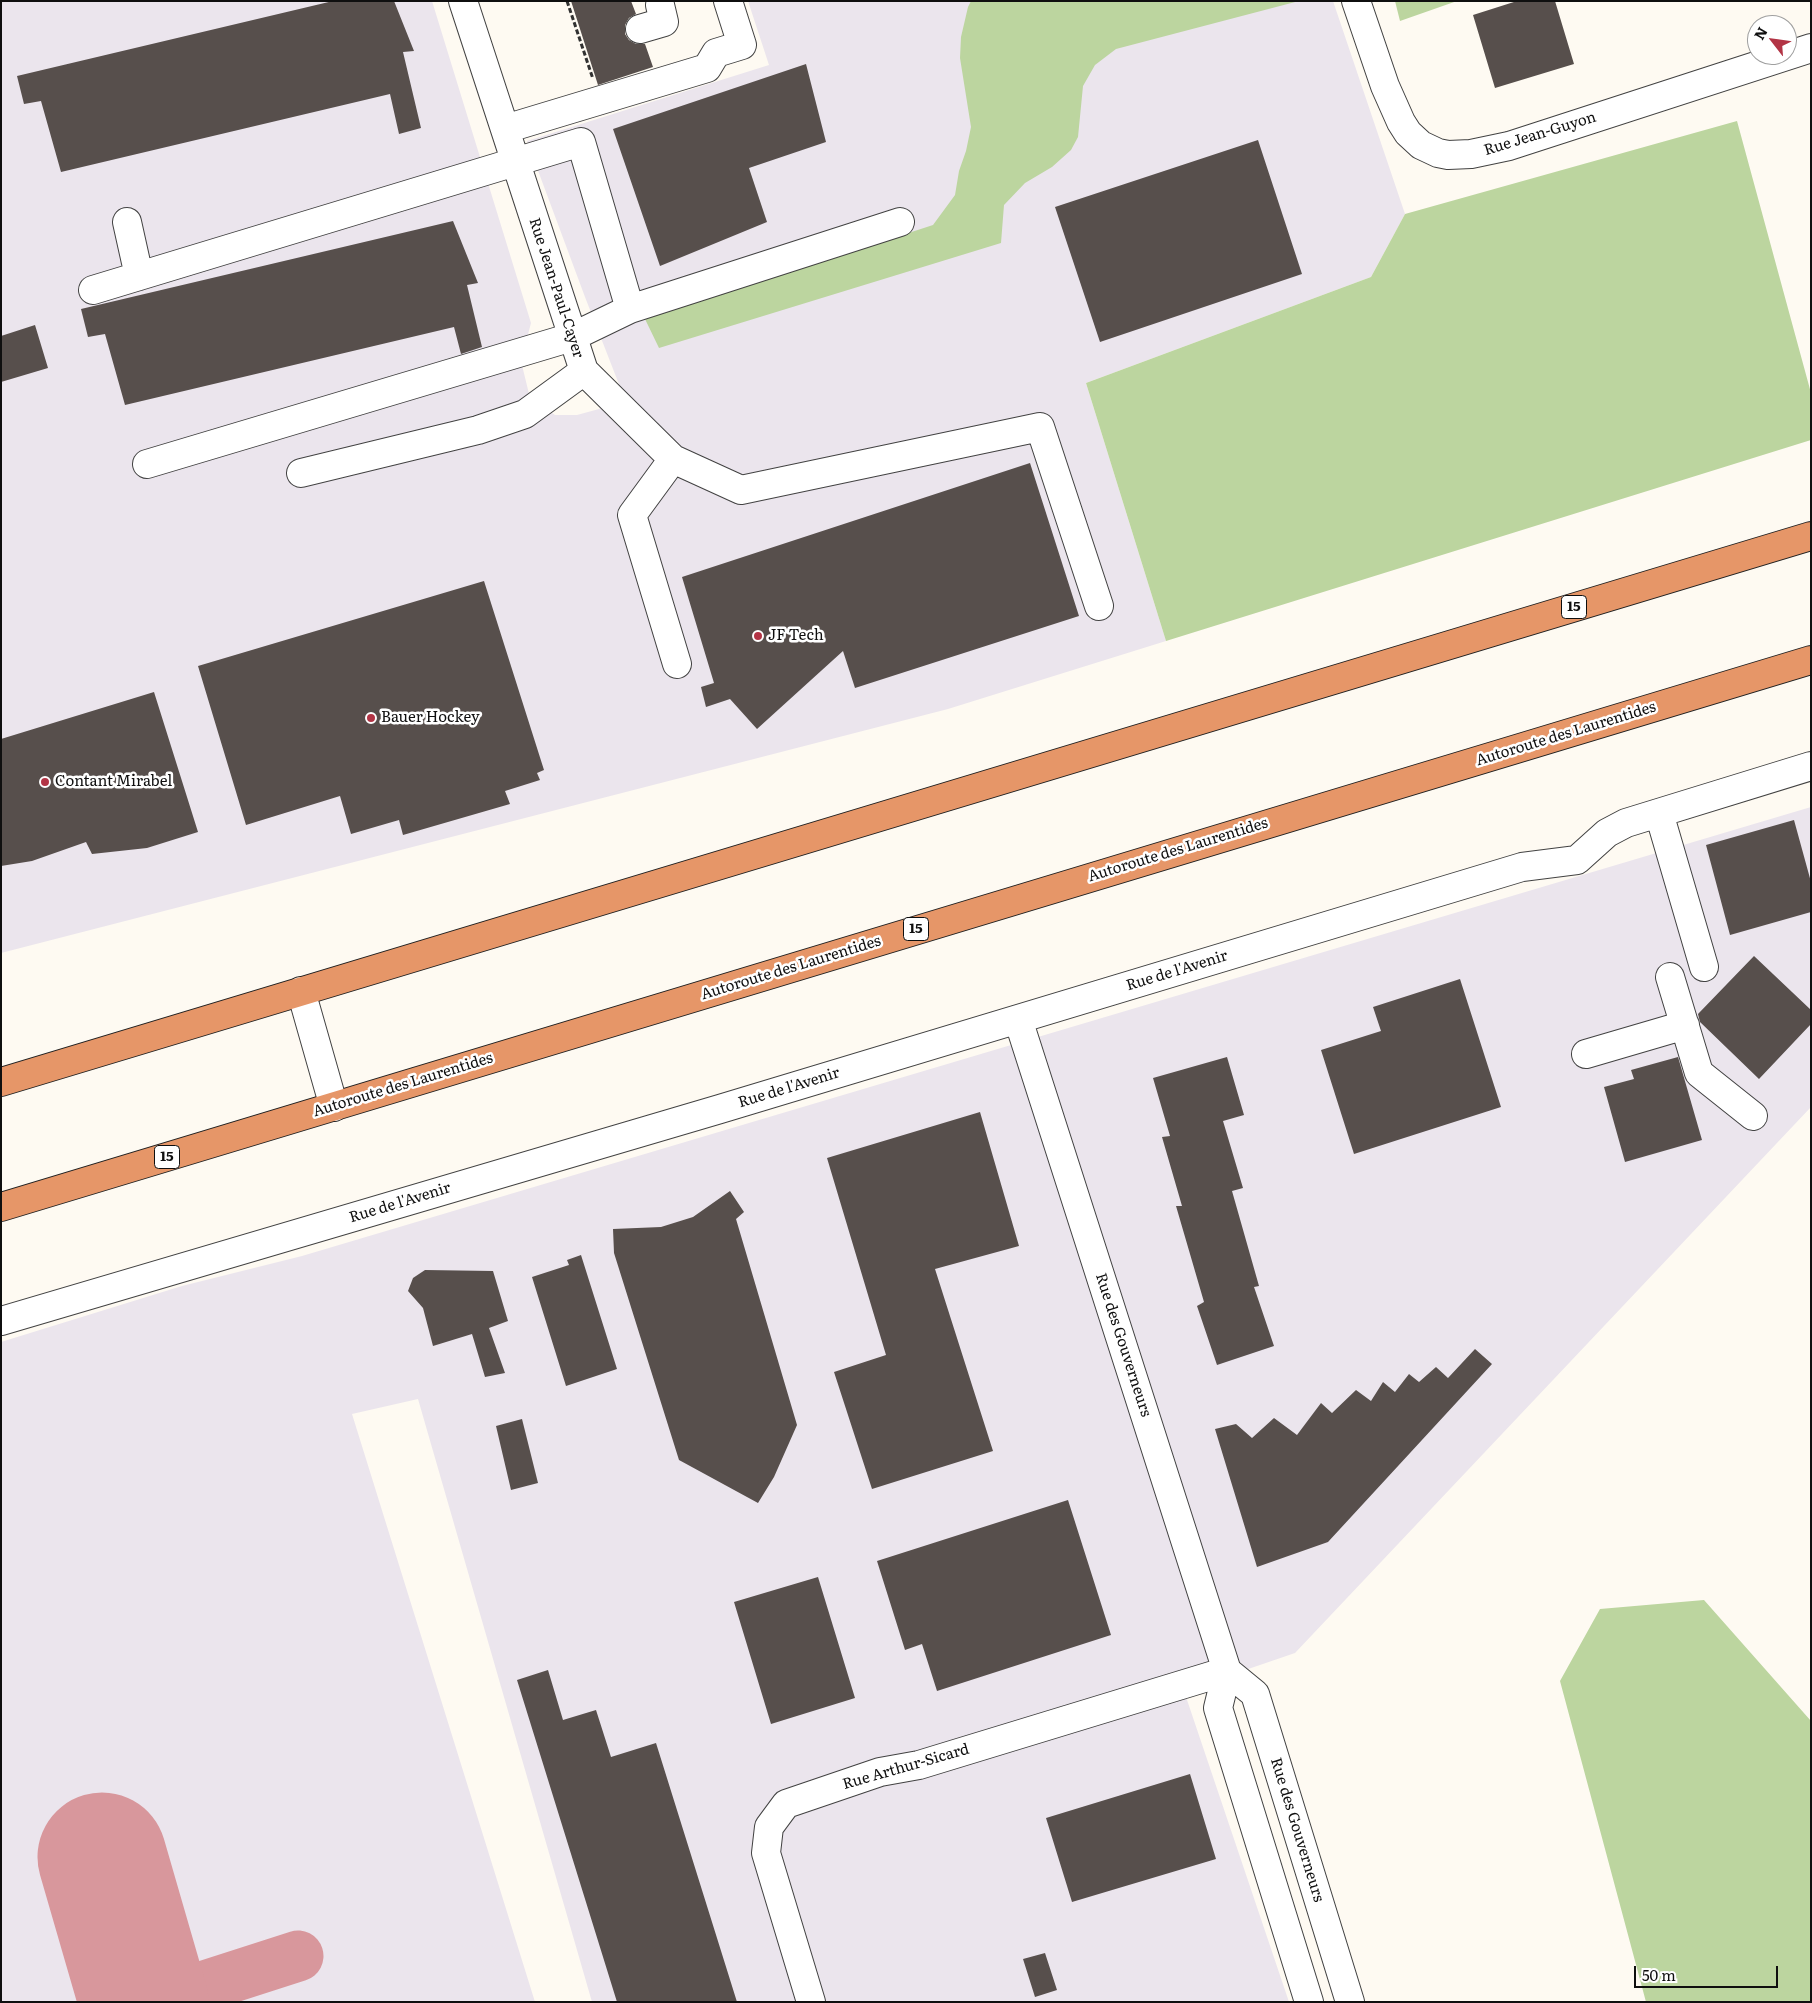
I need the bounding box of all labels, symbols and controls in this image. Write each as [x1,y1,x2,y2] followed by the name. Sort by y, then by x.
[1747,15,1797,65] north arrow
[1748,23,1771,43] text: N
[1482,108,1598,160] street label: Rue Jean-Guyon
[525,216,587,360] street label: Rue Jean-Paul-Cayer
[1562,596,1586,618] road number: 15
[768,627,824,645] place label: JF Tech
[752,630,764,642] marker: JF Tech
[1474,698,1658,770] street label: Autoroute des Laurentides
[381,709,480,727] place label: Bauer Hockey
[365,712,377,724] marker: Bauer Hockey
[55,773,172,791] place label: Contant Mirabel
[39,776,51,788] marker: Contant Mirabel
[1086,814,1270,886] street label: Autoroute des Laurentides
[904,918,928,941] road number: 15
[699,932,883,1004] street label: Autoroute des Laurentides
[1124,947,1230,995] street label: Rue de l'Avenir
[311,1049,495,1121] street label: Autoroute des Laurentides
[736,1064,842,1112] street label: Rue de l'Avenir
[154,1146,180,1168] road number: 15
[347,1179,453,1227] street label: Rue de l'Avenir
[1091,1271,1155,1419] street label: Rue des Gouverneurs
[841,1740,971,1794] street label: Rue Arthur-Sicard
[1266,1756,1328,1904] street label: Rue des Gouverneurs
[1637,1956,1781,1988] scale bar
[1642,1963,1676,1986] text: 50 m

